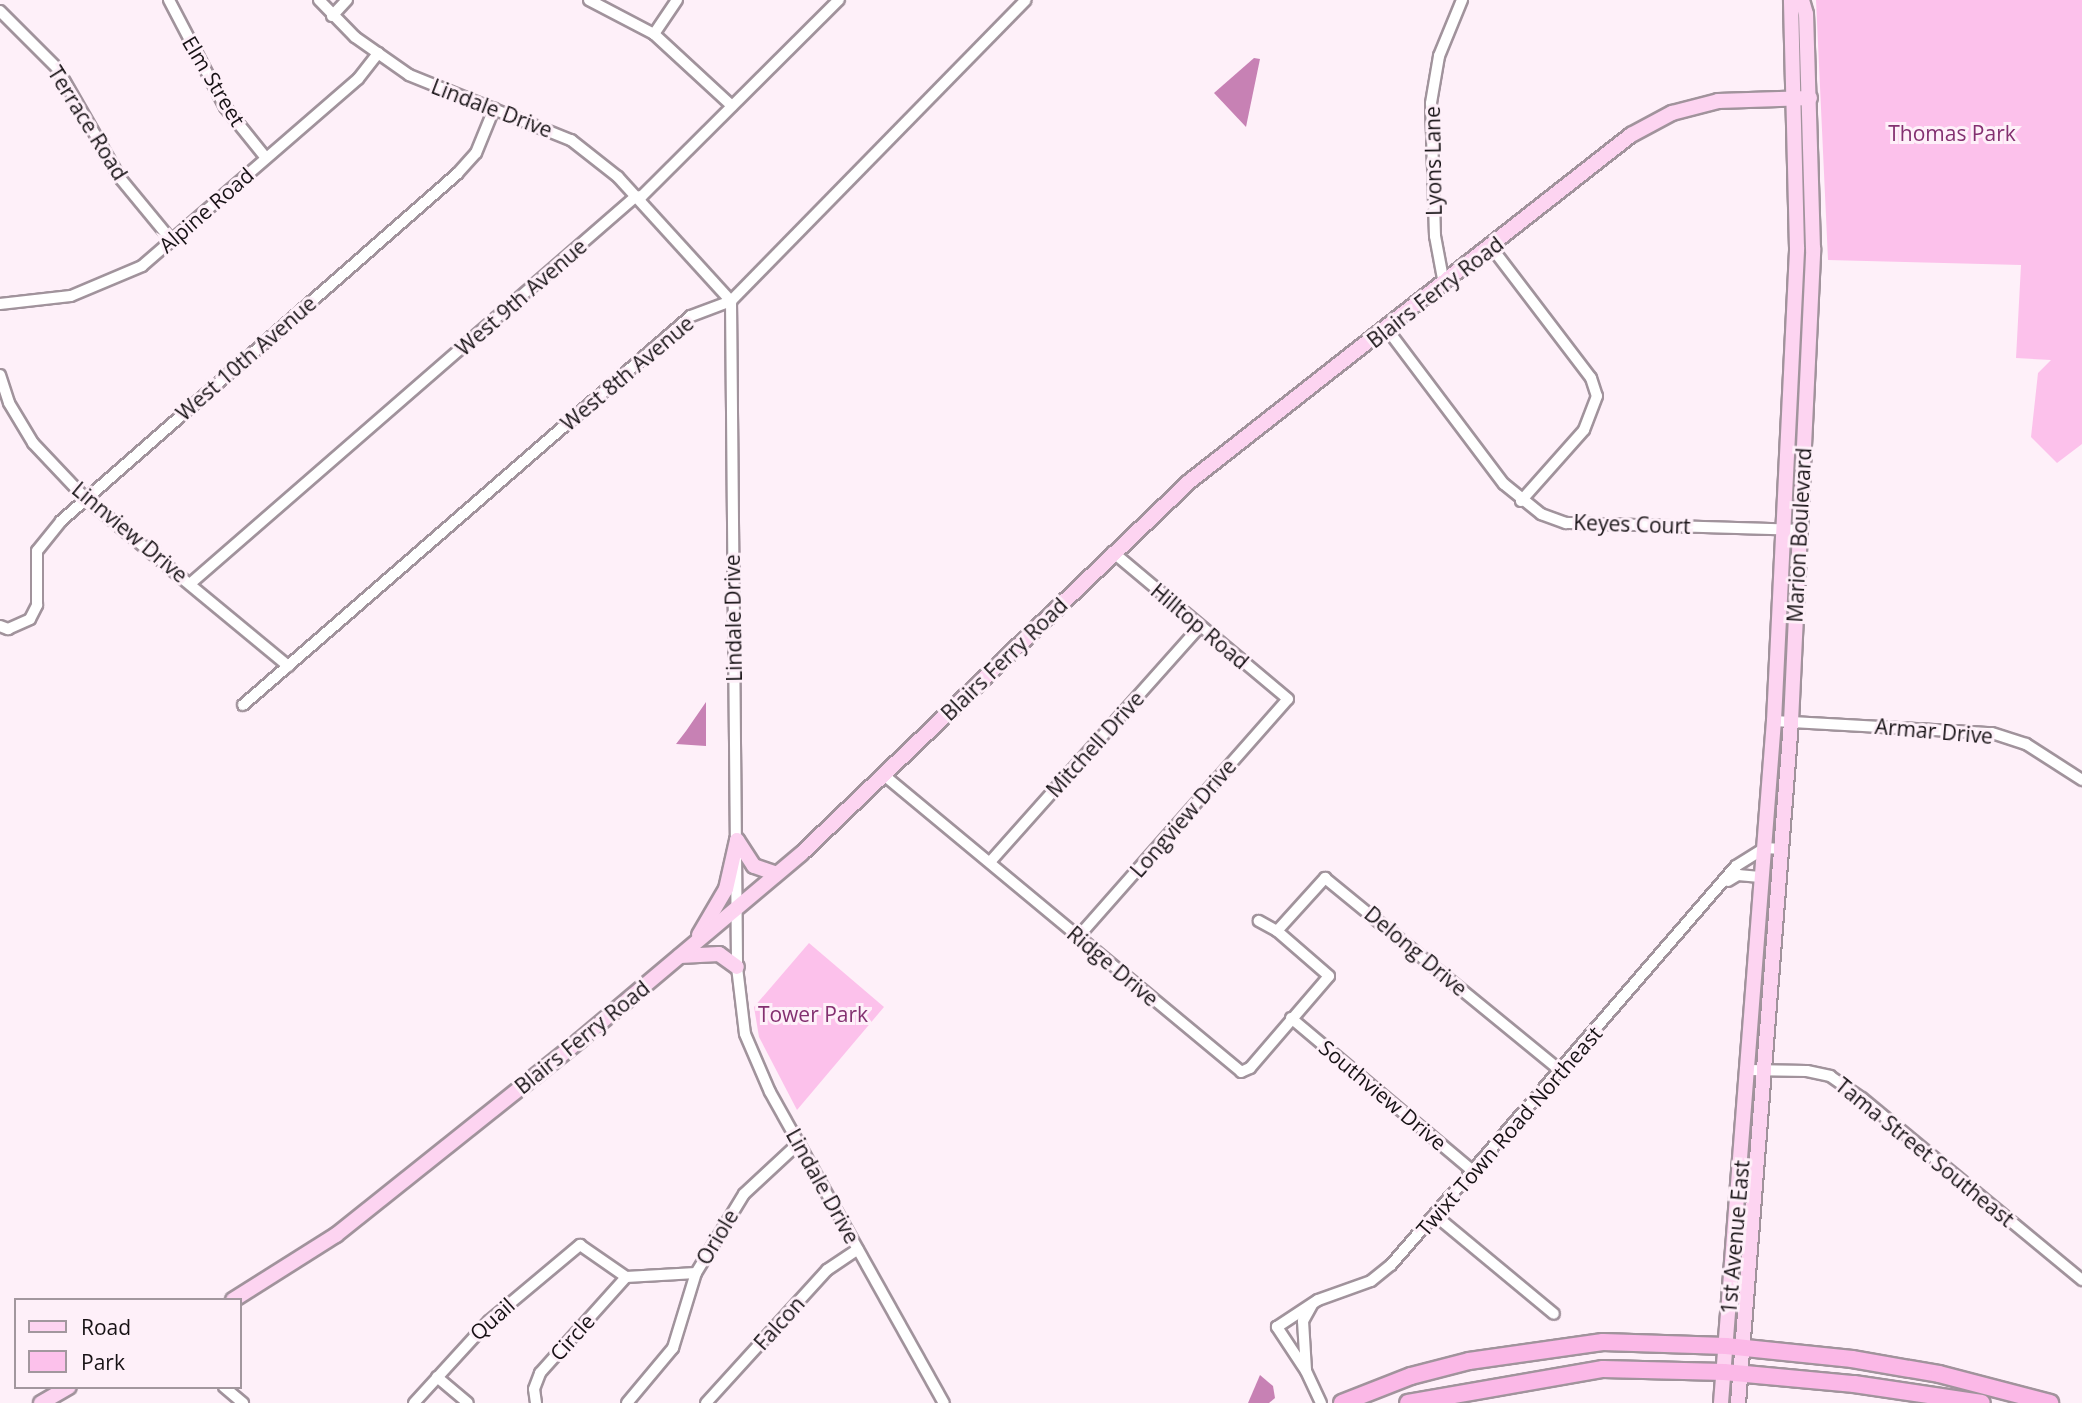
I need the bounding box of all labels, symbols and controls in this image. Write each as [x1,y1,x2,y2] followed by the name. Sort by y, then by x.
[177,31,251,131] street label: Elm Street
[43,61,133,185] street label: Terrace Road
[428,73,556,143] street label: Lindale Drive
[1419,106,1447,216] street label: Lyons Lane
[1888,120,2016,146] park label: Thomas Park
[154,162,258,258] street label: Alpine Road
[1362,231,1508,353] street label: Blairs Ferry Road
[450,233,592,361] street label: West 9th Avenue
[171,290,321,426] street label: West 10th Avenue
[556,310,698,436] street label: West 8th Avenue
[1782,447,1816,623] street label: Marion Boulevard
[67,476,193,588] street label: Linnview Drive
[1573,509,1691,539] street label: Keyes Court
[719,554,747,682] street label: Lindale Drive
[1146,578,1254,674] street label: Hilltop Road
[936,592,1072,726] street label: Blairs Ferry Road
[1041,686,1149,802] street label: Mitchell Drive
[1874,713,1994,749] street label: Armar Drive
[1125,754,1241,882] street label: Longview Drive
[1360,901,1472,1001] street label: Delong Drive
[1062,921,1164,1011] street label: Ridge Drive
[510,975,654,1099] street label: Blairs Ferry Road
[758,1001,868,1027] park label: Tower Park
[1411,1021,1607,1241] street label: Twixt Town Road Northeast
[1314,1035,1452,1155] street label: Southview Drive
[1831,1072,2019,1232] street label: Tama Street Southeast
[781,1124,865,1248] street label: Lindale Drive
[1716,1159,1754,1315] street label: 1st Avenue East
[691,1205,743,1269] street label: Oriole
[748,1291,810,1355] street label: Falcon
[464,1292,520,1346] street label: Quail
[14,1298,242,1389] legend
[544,1308,600,1366] street label: Circle
[81,1313,131,1341] text: Road
[81,1348,125,1376] text: Park

